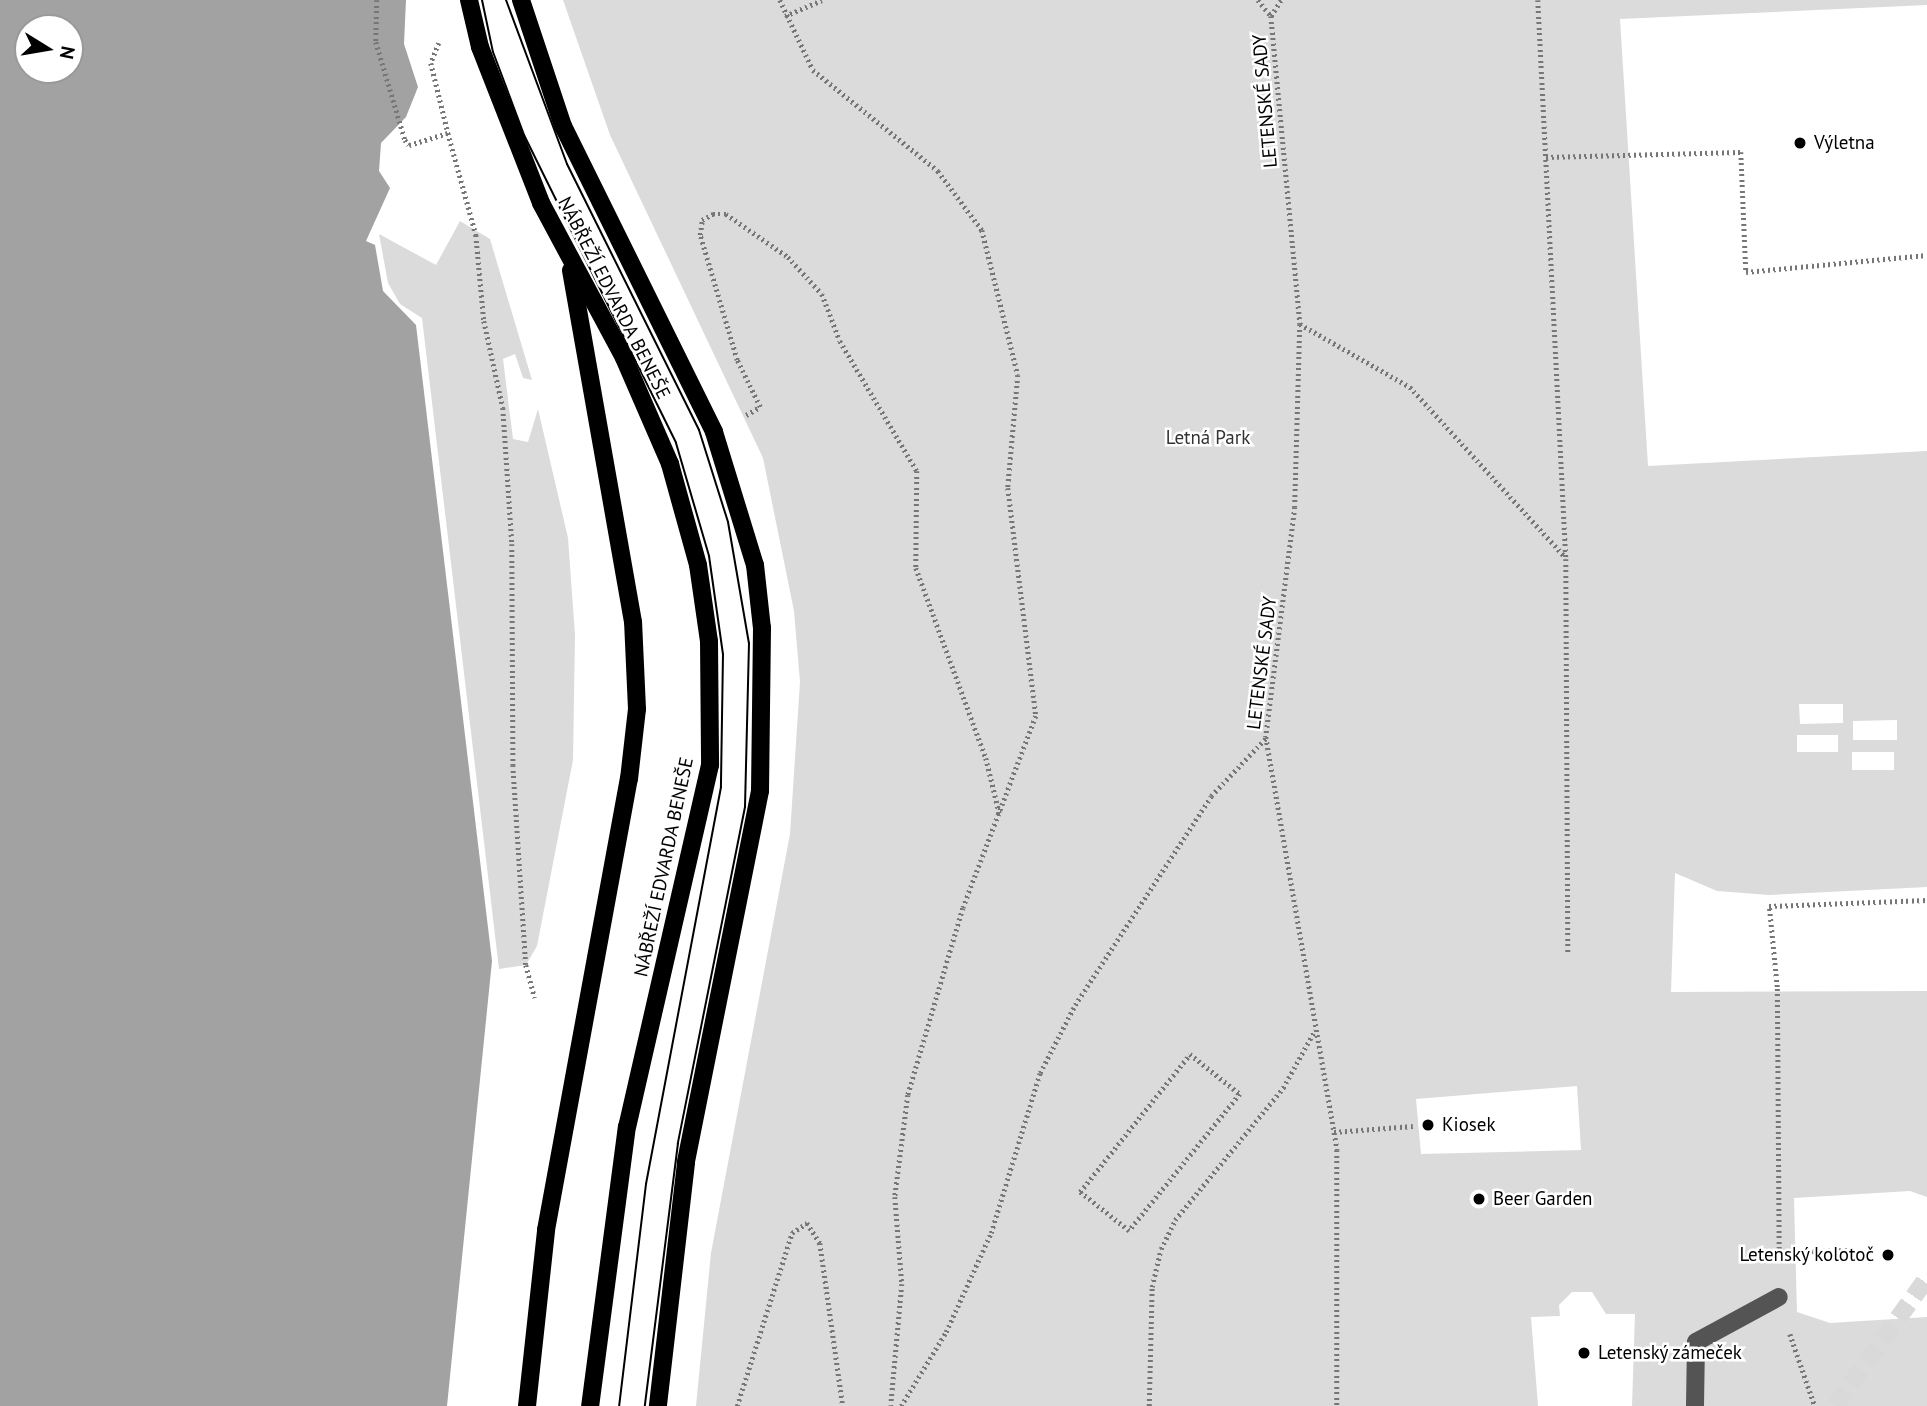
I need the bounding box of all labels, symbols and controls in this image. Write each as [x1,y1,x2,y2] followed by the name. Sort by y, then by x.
[14,14,84,84] north arrow
[1248,33,1282,169] street label: LETENSKÉ SADY
[55,44,81,61] text: N
[1814,132,1875,154] place label: Výletna
[1792,135,1808,151] marker: Výletna
[553,193,675,403] street label: NÁBŘEŽÍ EDVARDA BENEŠE
[1166,427,1250,449] park label: Letná Park
[1243,595,1281,731] street label: LETENSKÉ SADY
[630,755,698,979] street label: NÁBŘEŽÍ EDVARDA BENEŠE
[1442,1114,1496,1136] place label: Kiosek
[1420,1117,1436,1133] marker: Kiosek
[1493,1188,1593,1210] place label: Beer Garden
[1471,1191,1487,1207] marker: Beer Garden
[1739,1244,1874,1266] place label: Letenský kolotoč
[1880,1247,1896,1263] marker: Letenský kolotoč
[1598,1342,1743,1364] place label: Letenský zámeček
[1576,1345,1592,1361] marker: Letenský zámeček

